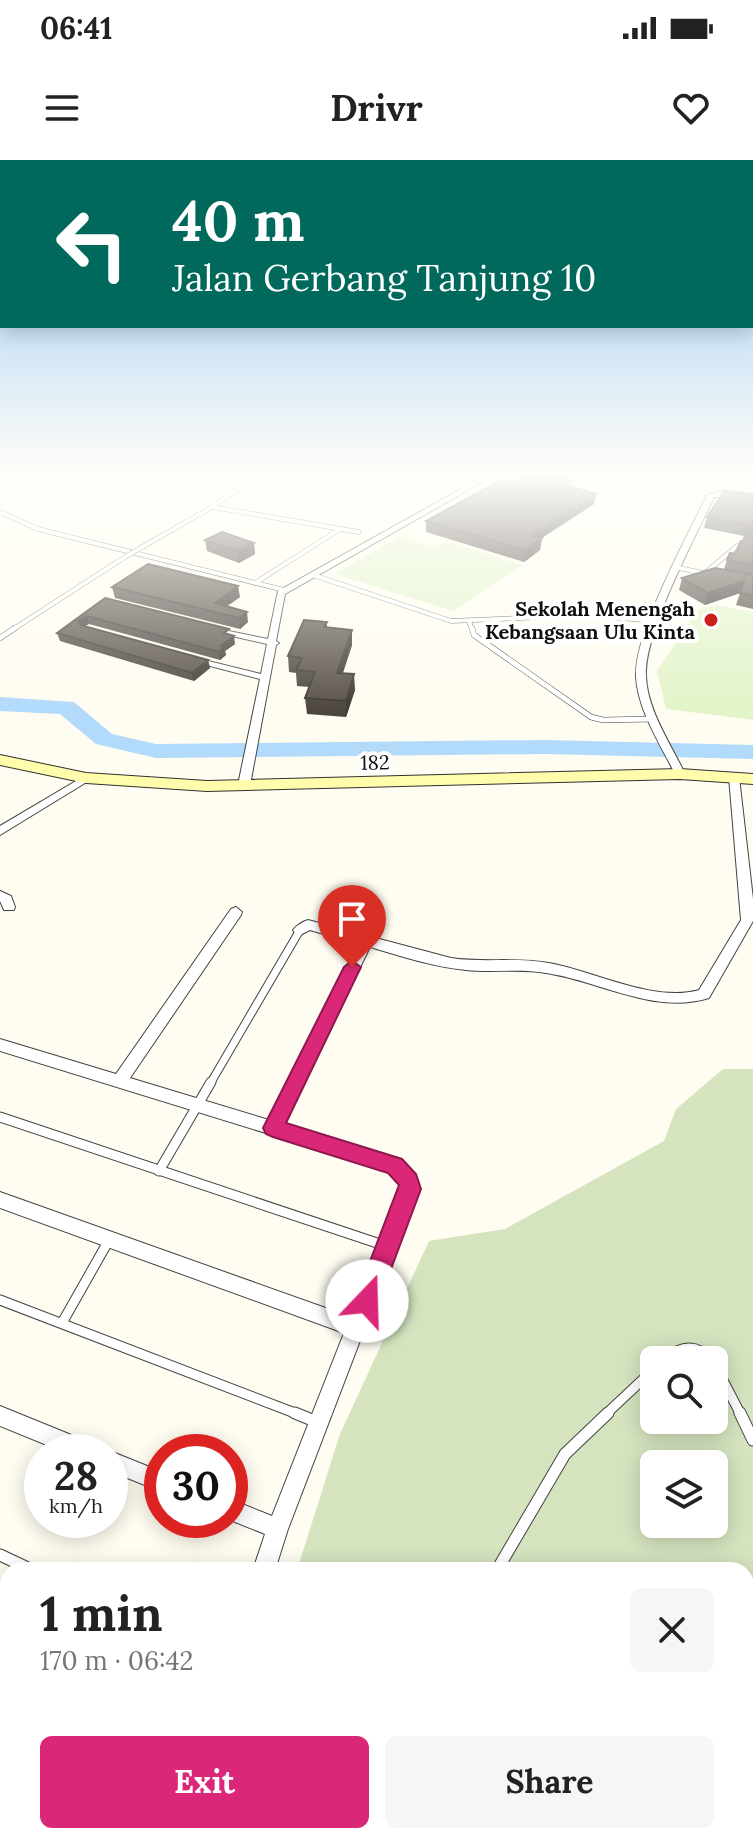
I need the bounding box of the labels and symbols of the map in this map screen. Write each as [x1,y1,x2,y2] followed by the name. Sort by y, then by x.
[485,596,696,644] place label: Sekolah Menengah Kebangsaan Ulu Kinta
[702,611,720,629] marker: Sekolah Menengah Kebangsaan Ulu Kinta
[360,749,390,775] street label: 182
[318,885,386,967] pin
[325,1259,409,1343] position arrow
[144,1434,248,1538] speed limit sign: 30

